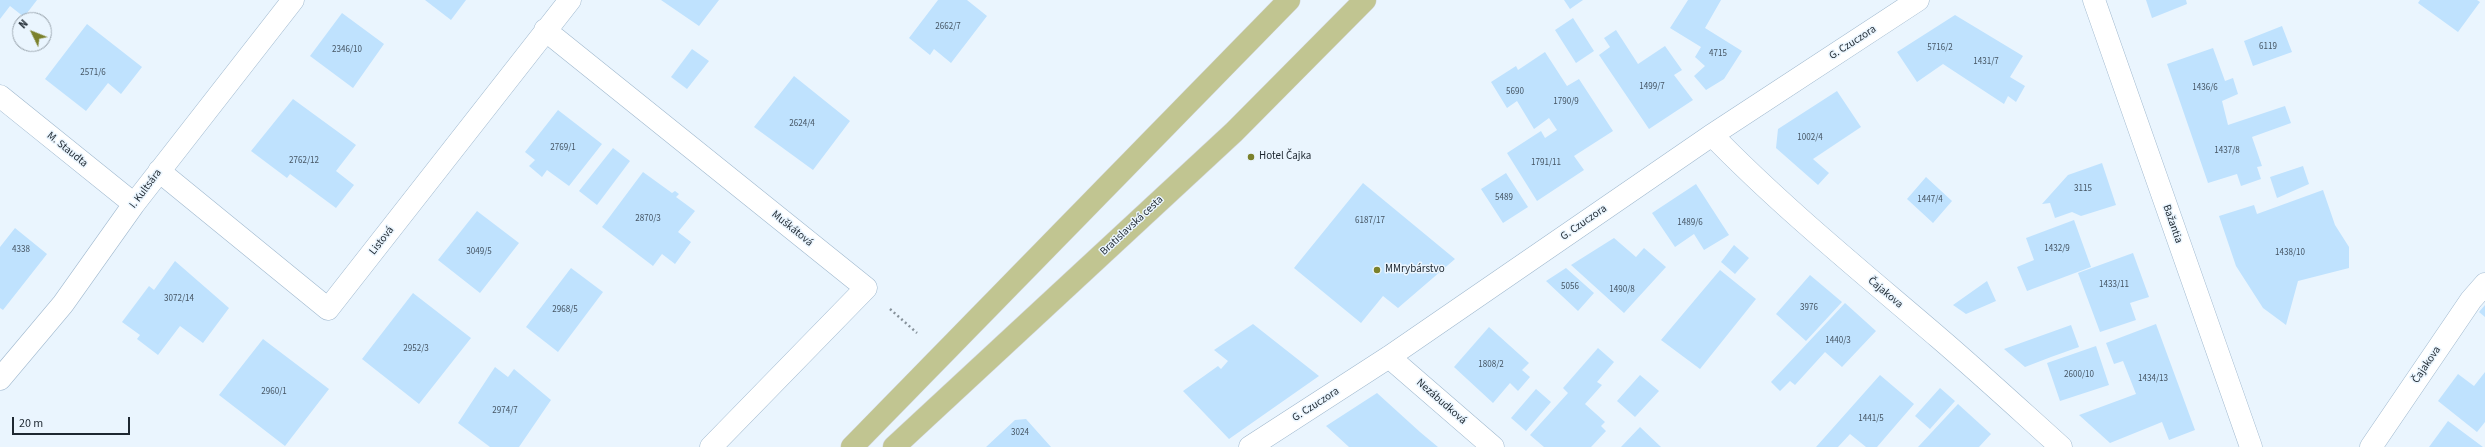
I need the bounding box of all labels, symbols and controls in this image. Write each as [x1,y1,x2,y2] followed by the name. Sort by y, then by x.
[12,12,52,52] north arrow
[16,16,32,32] text: N
[935,22,961,32] house number: 2662/7
[1827,23,1879,63] street label: G. Czuczora
[2259,42,2277,52] house number: 6119
[1927,43,1953,53] house number: 5716/2
[332,45,362,55] house number: 2346/10
[1709,49,1727,59] house number: 4715
[1973,57,1999,67] house number: 1431/7
[80,68,106,78] house number: 2571/6
[1639,82,1665,92] house number: 1499/7
[2192,83,2218,93] house number: 1436/6
[1506,87,1524,97] house number: 5690
[1553,97,1579,107] house number: 1790/9
[789,119,815,129] house number: 2624/4
[44,130,90,170] street label: M. Staudta
[1797,133,1823,143] house number: 1002/4
[550,143,576,153] house number: 2769/1
[2214,146,2240,156] house number: 1437/8
[1259,150,1311,164] place label: Hotel Čajka
[1246,152,1256,162] marker: Hotel Čajka
[289,156,319,166] house number: 2762/12
[1531,158,1561,168] house number: 1791/11
[127,167,165,211] street label: I. Kultsára
[2074,184,2092,194] house number: 3115
[1098,193,1166,259] street label: Bratislavská cesta
[1495,193,1513,203] house number: 5489
[1917,195,1943,205] house number: 1447/4
[1558,202,1610,244] street label: G. Czuczora
[2159,203,2185,245] street label: Bažantia
[769,208,815,250] street label: Muškátová
[635,214,661,224] house number: 2870/3
[1355,216,1385,226] house number: 6187/17
[1677,218,1703,228] house number: 1489/6
[367,224,397,258] street label: Listová
[2044,244,2070,254] house number: 1432/9
[12,245,30,255] house number: 4338
[466,247,492,257] house number: 3049/5
[2275,248,2305,258] house number: 1438/10
[1385,263,1445,277] place label: MMrybárstvo
[1372,265,1382,275] marker: MMrybárstvo
[1865,275,1905,311] street label: Čajakova
[2099,280,2129,290] house number: 1433/11
[1561,282,1579,292] house number: 5056
[1609,285,1635,295] house number: 1490/8
[164,294,194,304] house number: 3072/14
[1800,303,1818,313] house number: 3976
[552,305,578,315] house number: 2968/5
[1825,336,1851,346] house number: 1440/3
[403,344,429,354] house number: 2952/3
[2410,344,2444,386] street label: Čajakova
[1478,360,1504,370] house number: 1808/2
[2064,370,2094,380] house number: 2600/10
[2138,374,2168,384] house number: 1434/13
[1413,377,1469,427] street label: Nezábudková
[1290,385,1342,425] street label: G. Czuczora
[261,387,287,397] house number: 2960/1
[492,406,518,416] house number: 2974/7
[14,409,132,435] scale bar
[1858,414,1884,424] house number: 1441/5
[19,415,43,432] text: 20 m
[1011,428,1029,438] house number: 3024

